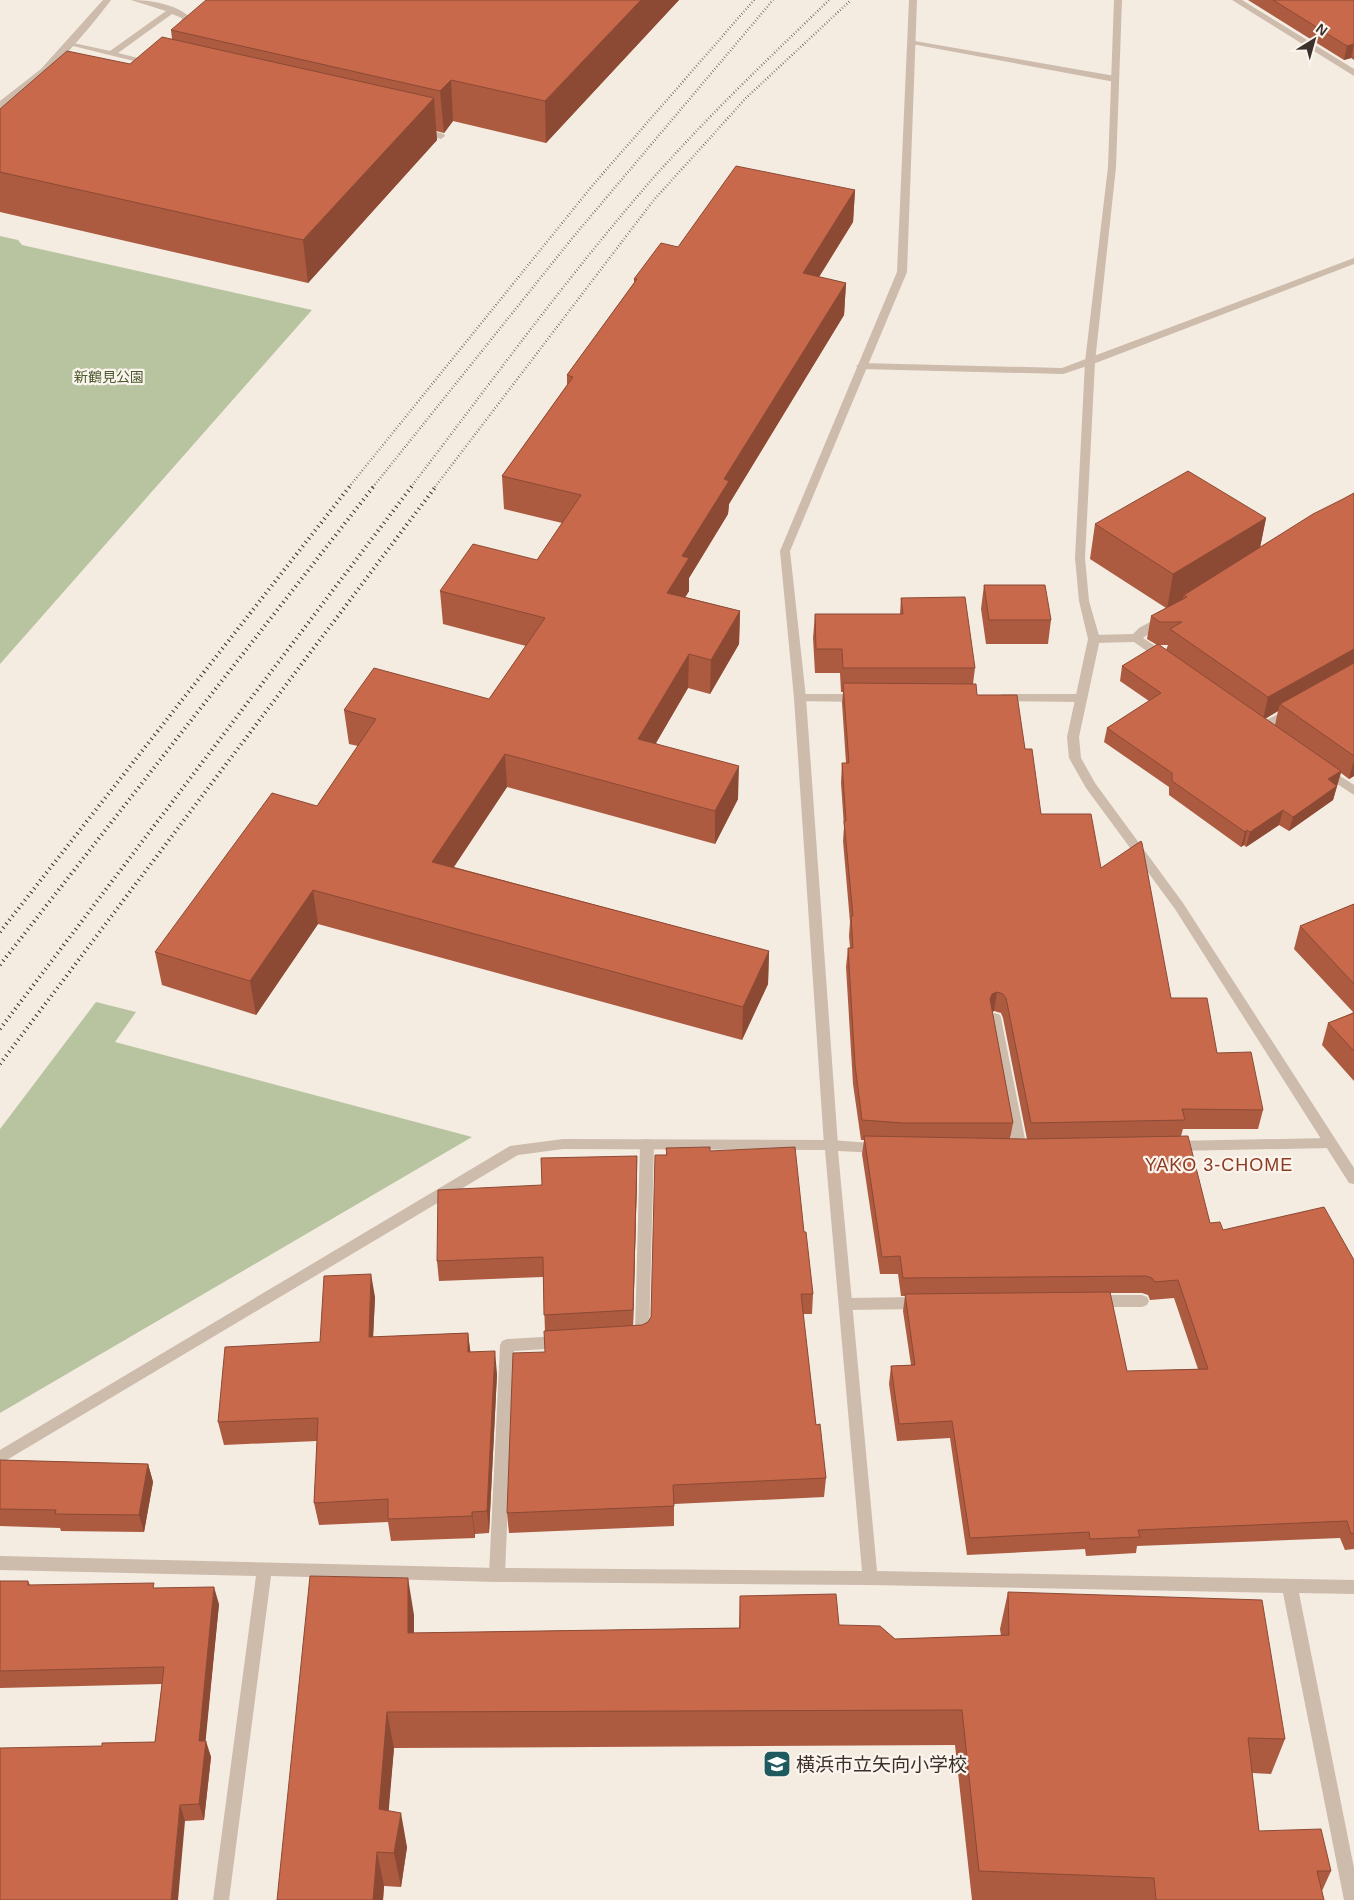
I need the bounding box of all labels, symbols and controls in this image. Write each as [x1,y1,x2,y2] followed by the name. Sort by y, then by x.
[1289,15,1339,65] north arrow
[1313,20,1331,39] text: N
[74,369,144,385] park label: 新鶴見公園
[1145,1155,1293,1175] district label: YAKO 3-CHOME
[762,1749,792,1779] school or university icon: 横浜市立矢向小学校
[796,1754,967,1775] place label: 横浜市立矢向小学校

